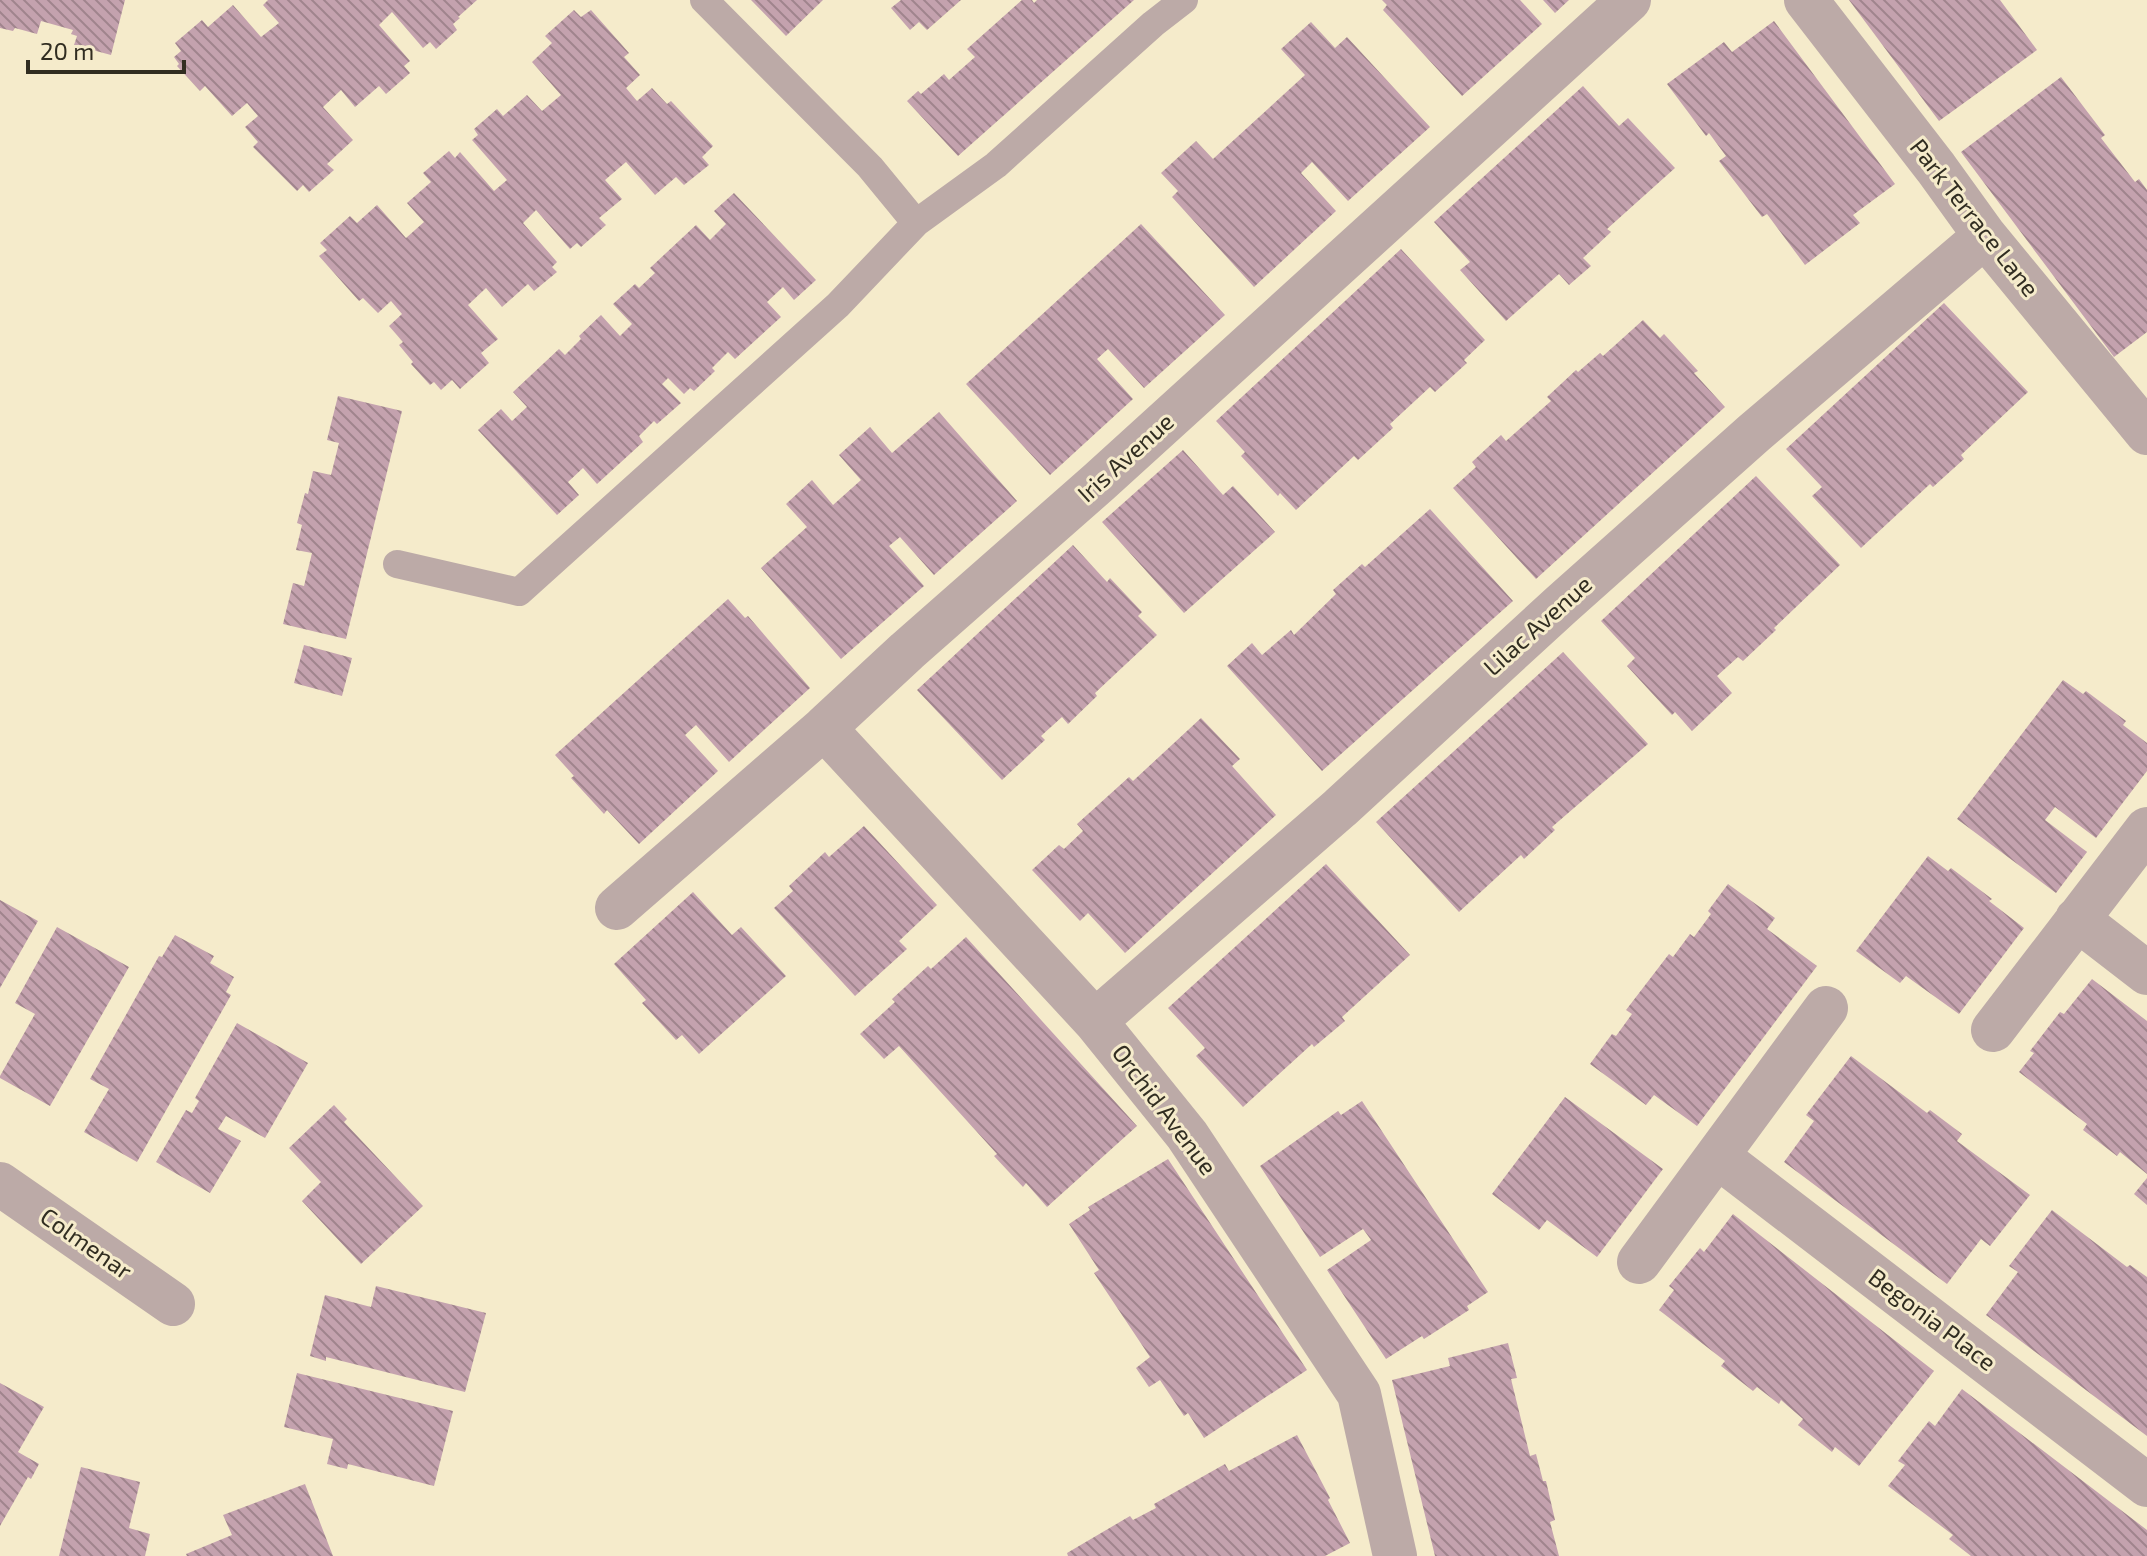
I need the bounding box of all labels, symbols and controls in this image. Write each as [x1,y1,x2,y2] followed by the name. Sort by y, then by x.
[28,24,184,74] scale bar
[40,36,94,65] text: 20 m
[1905,132,2046,302] street label: Park Terrace Lane
[1071,406,1179,508] street label: Iris Avenue
[1477,569,1597,681] street label: Lilac Avenue
[1107,1038,1224,1180] street label: Orchid Avenue
[35,1201,139,1285] street label: Colmenar
[1863,1261,2002,1376] street label: Begonia Place

